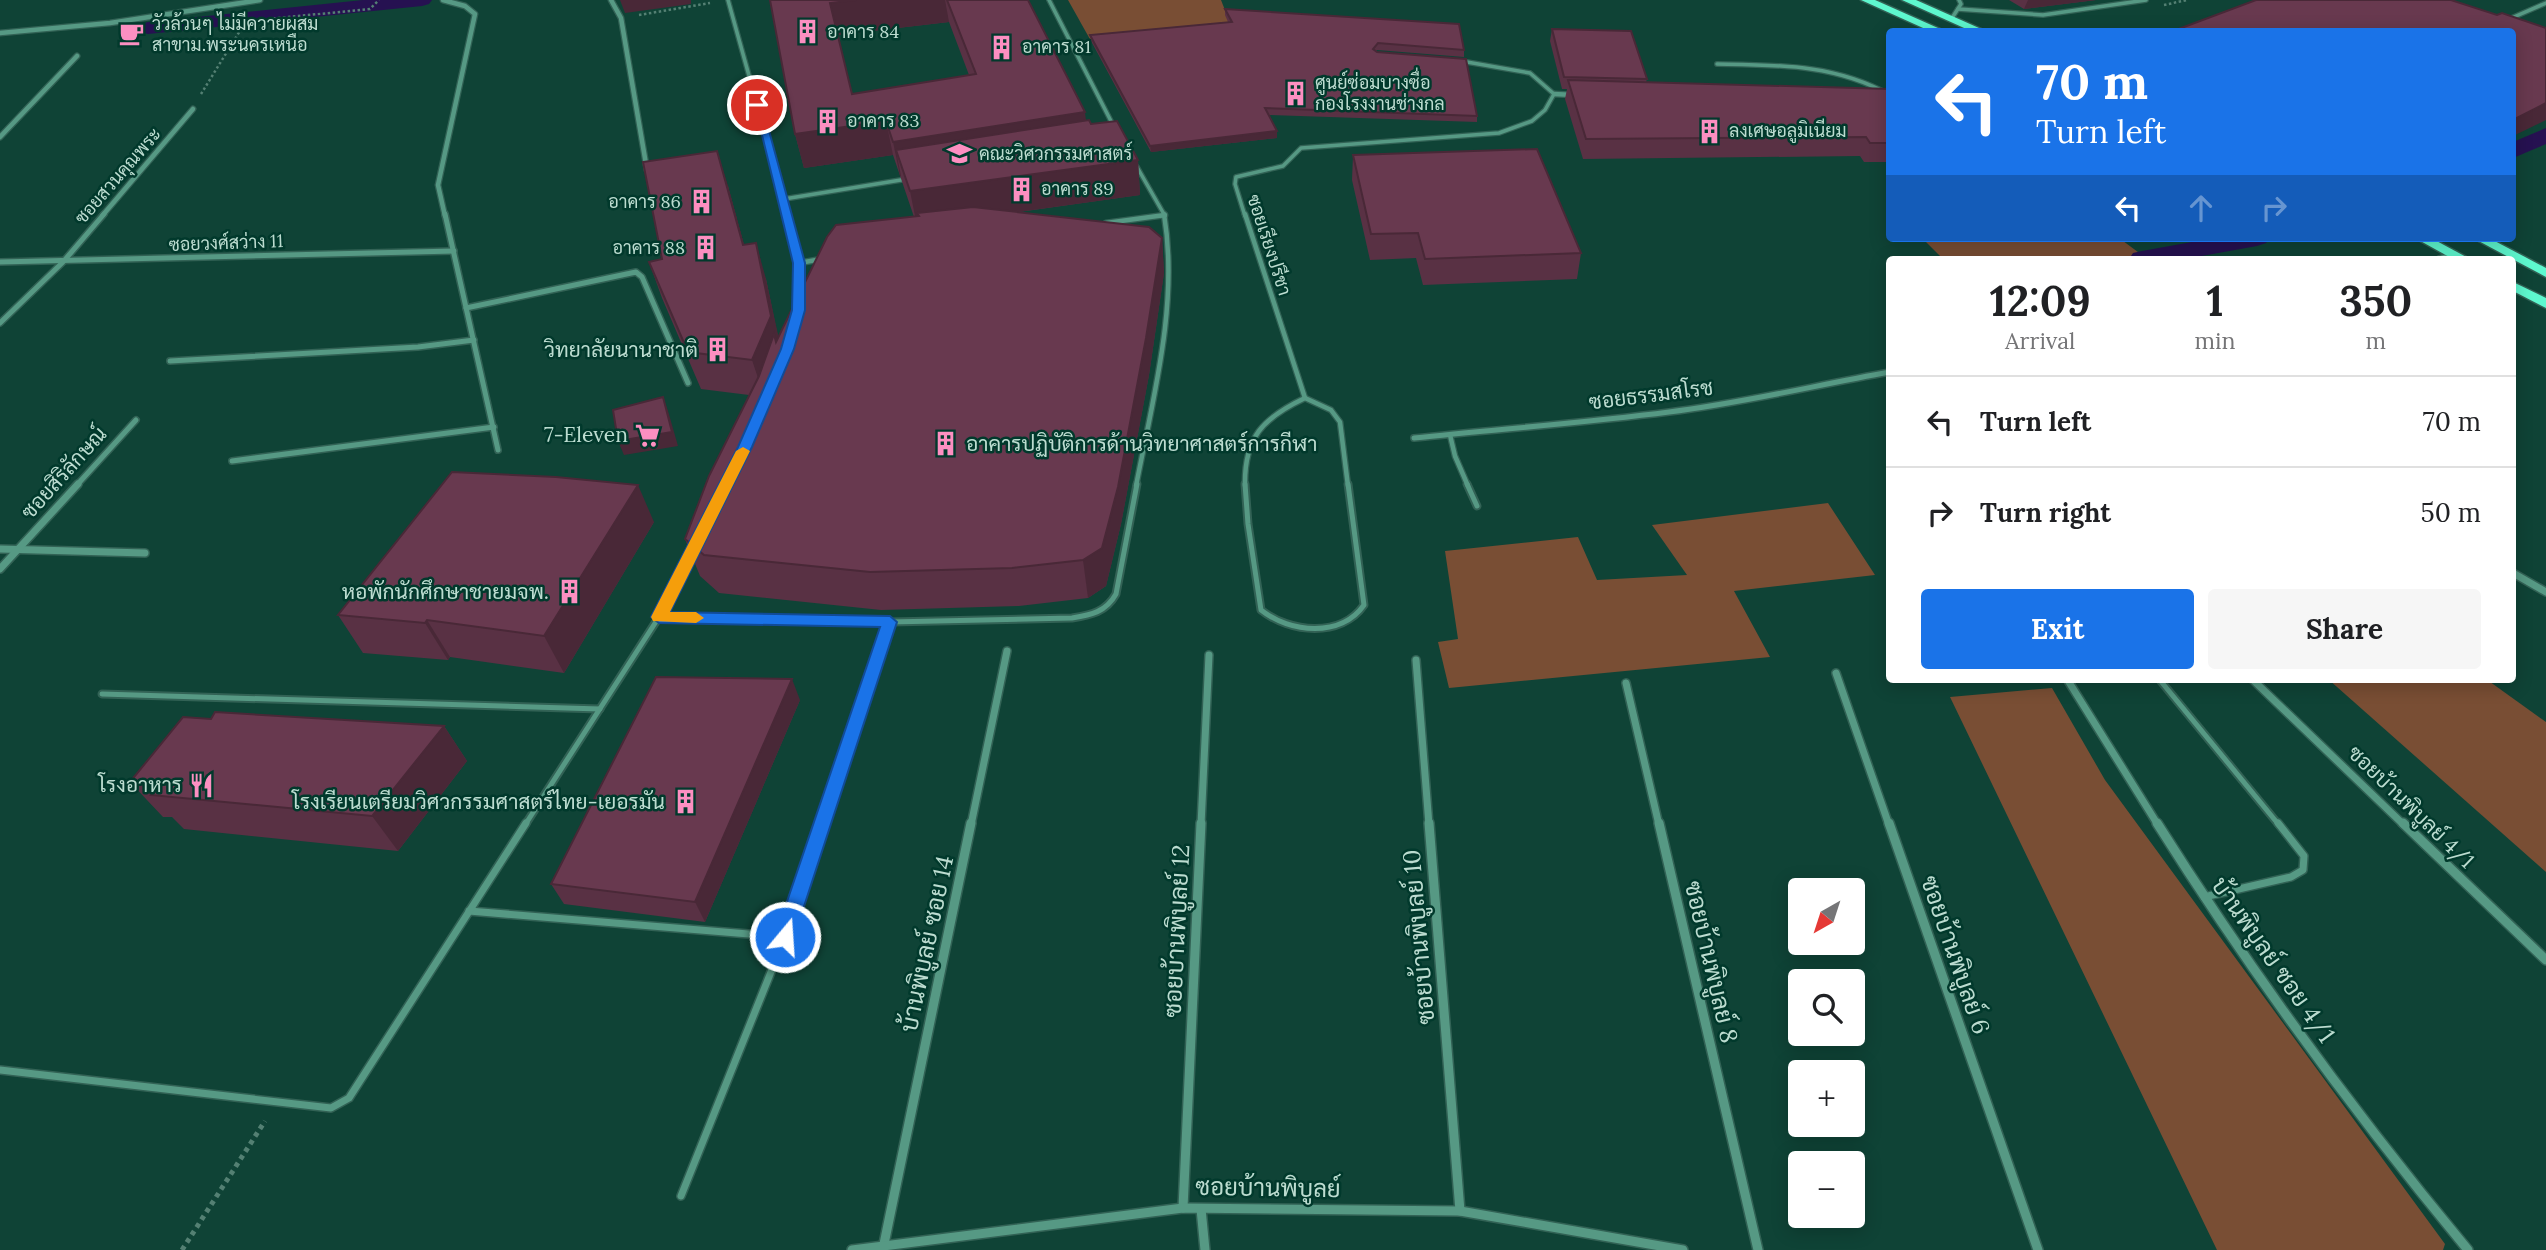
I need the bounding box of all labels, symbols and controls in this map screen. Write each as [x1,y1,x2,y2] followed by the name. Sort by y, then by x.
[152,11,318,56] place label: วัวล้วนๆ ไม่มีควายผสม สาขาม.พระนครเหนือ
[793,18,821,46] building icon: อาคาร 84
[118,20,146,48] cafe icon: วัวล้วนๆ ไม่มีควายผสม สาขาม.พระนครเหนือ
[827,20,899,43] place label: อาคาร 84
[988,33,1016,61] building icon: อาคาร 81
[1022,35,1091,58] place label: อาคาร 81
[2036,50,2148,112] text: 70 m
[1921,56,2012,147] icon: left
[1315,67,1445,115] place label: ศูนย์ซ่อมบางซื่อ กองโรงงานช่างกล
[727,75,787,135] pin
[1281,79,1309,107] building icon: ศูนย์ซ่อมบางซื่อ กองโรงงานช่างกล
[738,86,776,124] icon: arrive
[813,107,841,135] building icon: อาคาร 83
[847,109,919,132] place label: อาคาร 83
[2036,111,2166,152] text: Turn left
[1695,117,1723,145] building icon: ลงเศษอลูมิเนียม
[1729,118,1847,144] place label: ลงเศษอลูมิเนียม
[70,123,166,229] street label: ซอยสวนคุณพระ
[945,140,973,168] school or university icon: คณะวิศวกรรมศาสตร์
[979,141,1132,165] place label: คณะวิศวกรรมศาสตร์
[1007,175,1035,203] building icon: อาคาร 89
[1041,177,1114,200] place label: อาคาร 89
[687,188,715,216] building icon: อาคาร 86
[2109,189,2147,227] icon: left
[2182,189,2220,227] icon: ahead
[2255,189,2293,227] icon: right
[608,190,681,213] place label: อาคาร 86
[1242,191,1298,298] street label: ซอยเรียงปรีชา
[168,228,284,256] street label: ซอยวงศ์สว่าง 11
[691,234,719,262] building icon: อาคาร 88
[612,236,685,259] place label: อาคาร 88
[1990,274,2091,328] text: 12:09
[2206,274,2223,328] text: 1
[2339,274,2412,328] text: 350
[2005,326,2075,355] text: Arrival
[2194,326,2235,355] text: min
[2365,326,2386,355] text: m
[544,336,698,363] place label: วิทยาลัยนานาชาติ
[704,336,732,364] building icon: วิทยาลัยนานาชาติ
[1587,373,1715,416] street label: ซอยธรรมสโรช
[1921,403,1959,441] icon: left
[1980,405,2091,438] text: Turn left
[2423,405,2481,438] text: 70 m
[15,421,112,525] street label: ซอยสิริลักษณ์
[544,421,628,448] place label: 7-Eleven
[634,421,662,449] supermarket icon: 7-Eleven
[932,430,960,458] building icon: อาคารปฏิบัติการด้านวิทยาศาสตร์การกีฬา
[966,430,1317,457] place label: อาคารปฏิบัติการด้านวิทยาศาสตร์การกีฬา
[1921,494,1959,532] icon: right
[1980,496,2111,529] text: Turn right
[2421,496,2481,529] text: 50 m
[342,578,549,605] place label: หอพักนักศึกษาชายมจพ.
[555,578,583,606] building icon: หอพักนักศึกษาชายมจพ.
[1921,589,2194,669] button: Exit
[2208,589,2481,669] button: Share
[2341,739,2480,875] street label: ซอยบ้านพิบูลย์ 4/1
[97,771,182,798] place label: โรงอาหาร
[188,771,216,799] restaurant icon: โรงอาหาร
[291,788,665,815] place label: โรงเรียนเตรียมวิศวกรรมศาสตร์ไทย-เยอรมัน
[671,788,699,816] building icon: โรงเรียนเตรียมวิศวกรรมศาสตร์ไทย-เยอรมัน
[1156,844,1199,1018] street label: ซอยบ้านพิบูลย์ 12
[1395,848,1444,1026] street label: ซอยบ้านพิบูลย์ 10
[893,853,962,1035] street label: บ้านพิบูลย์ ซอย 14
[1912,871,1997,1039] street label: ซอยบ้านพิบูลย์ 6
[2203,871,2342,1050] street label: บ้านพิบูลย์ ซอย 4/1
[1676,878,1745,1046] street label: ซอยบ้านพิบูลย์ 8
[1788,878,1866,956] north arrow
[1788,878,1865,1228] map controls
[748,900,822,974] position arrow
[1788,969,1865,1046] button: search
[1788,1060,1865,1137] button: +
[1788,1151,1865,1228] button: −
[1195,1171,1341,1206] street label: ซอยบ้านพิบูลย์

